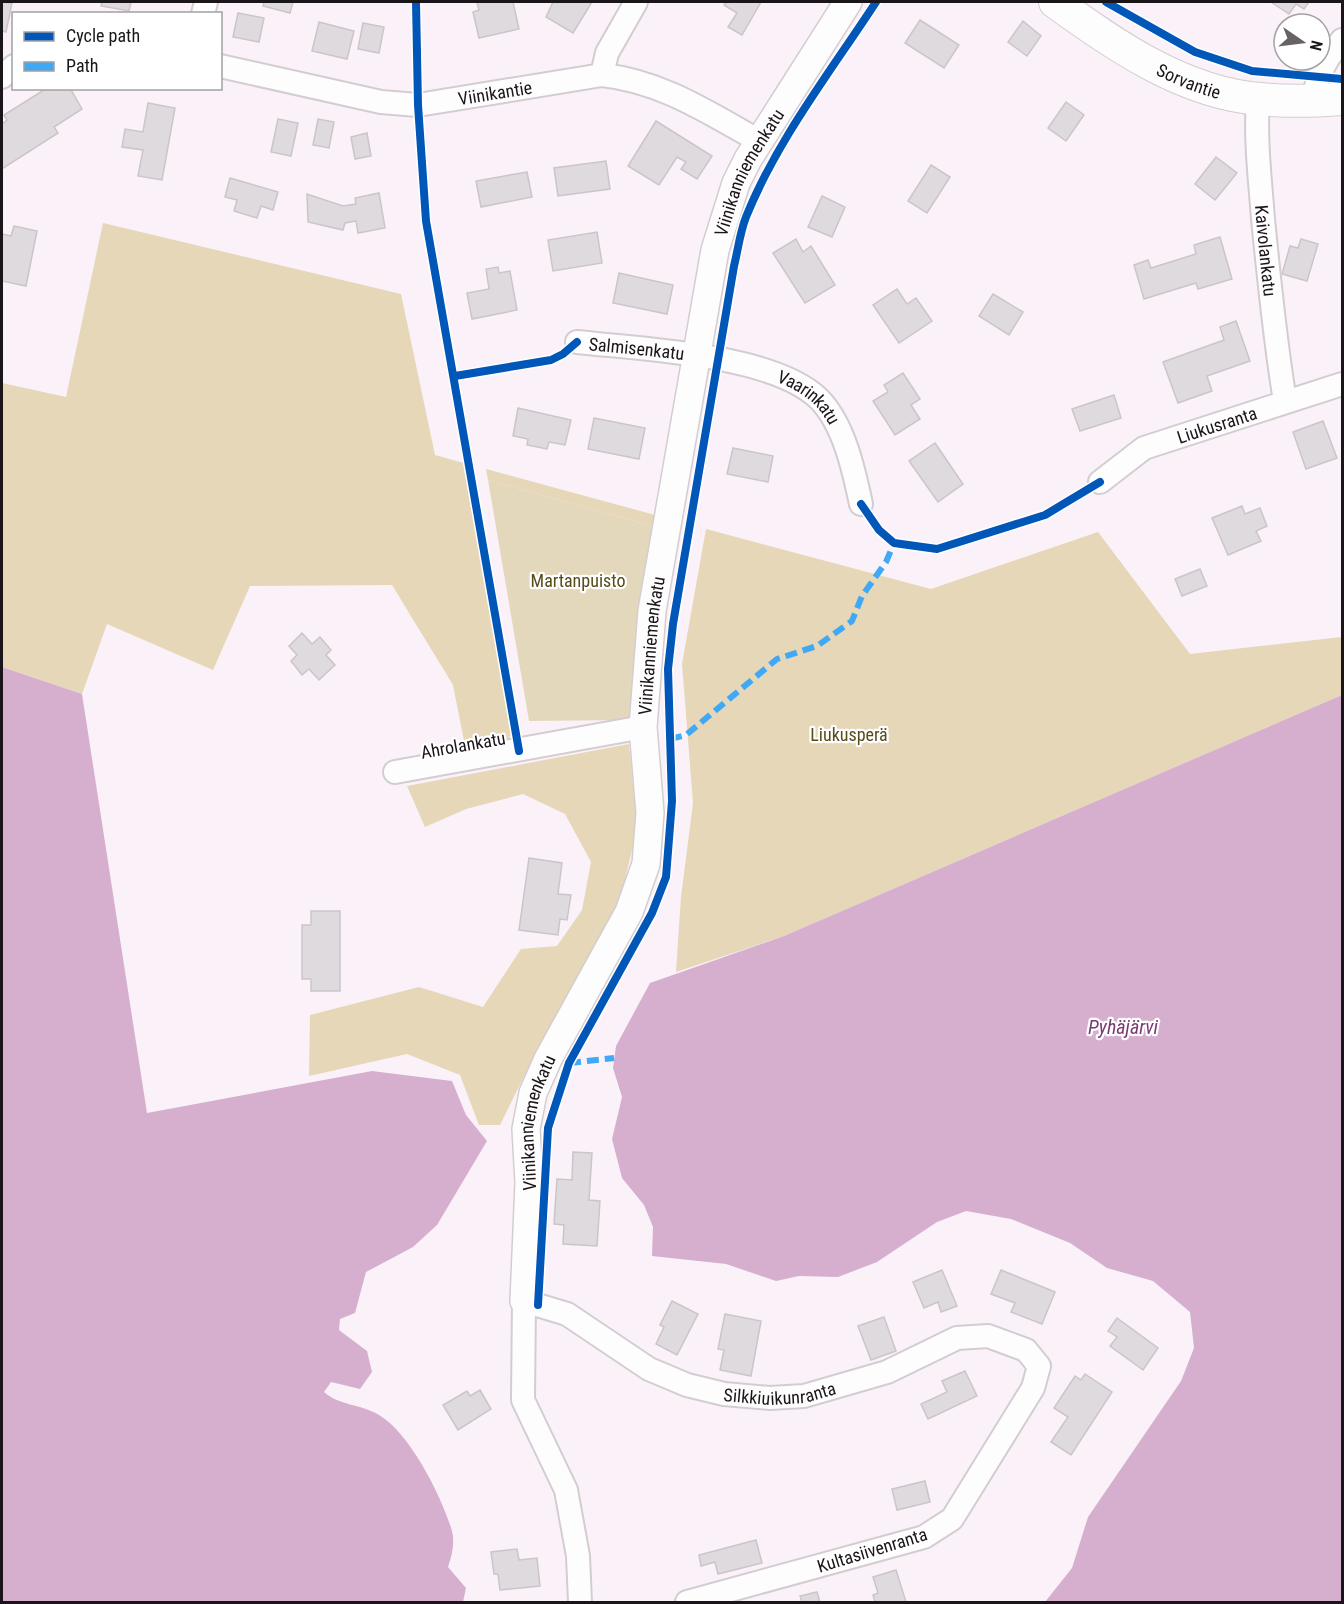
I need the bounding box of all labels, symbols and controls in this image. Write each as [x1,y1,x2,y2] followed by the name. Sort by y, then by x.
[12,12,222,90] legend
[1272,12,1332,72] north arrow
[66,25,140,46] text: Cycle path
[1306,38,1326,53] text: N
[66,55,99,76] text: Path
[1153,59,1223,102] street label: Sorvantie
[456,76,533,109] street label: Viinikantie
[710,105,788,239] street label: Viinikanniemenkatu
[1251,204,1281,297] street label: Kaivolankatu
[588,333,686,364] street label: Salmisenkatu
[775,365,845,428] street label: Vaarinkatu
[1174,402,1259,447] street label: Liukusranta
[531,570,625,591] park label: Martanpuisto
[633,575,668,716] street label: Viinikanniemenkatu
[810,724,888,745] park label: Liukusperä
[419,727,507,763] street label: Ahrolankatu
[1088,1015,1159,1039] water label: Pyhäjärvi
[515,1051,559,1191] street label: Viinikanniemenkatu
[723,1377,838,1408] street label: Silkkiuikunranta
[814,1523,930,1577] street label: Kultasiivenranta

